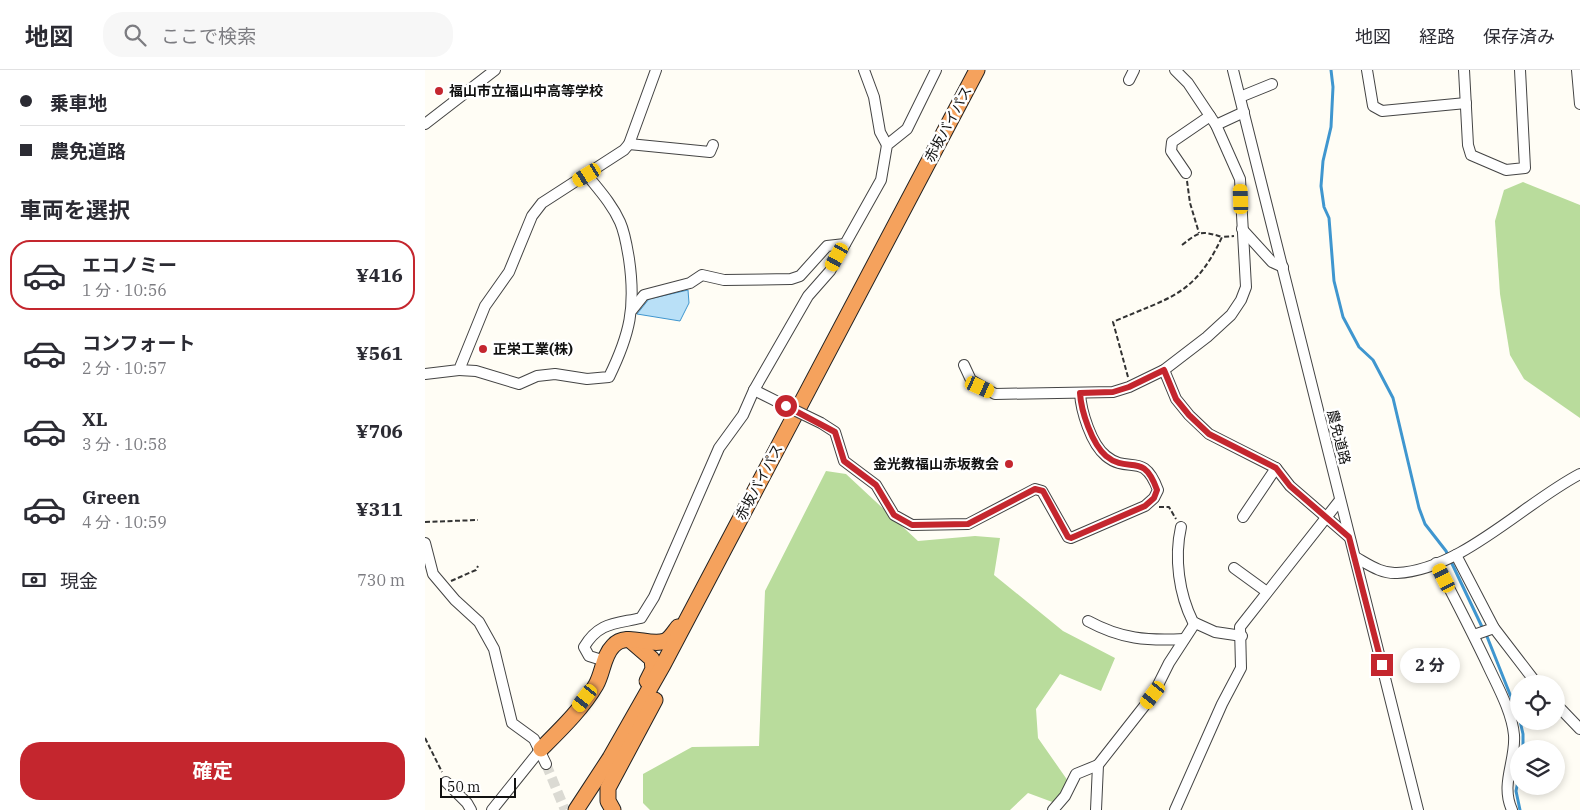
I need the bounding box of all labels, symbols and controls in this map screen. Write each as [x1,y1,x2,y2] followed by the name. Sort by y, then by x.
[103,12,453,57] search box
[25,20,73,52] text: 地図
[121,21,149,49] icon: search
[161,24,256,48] text: ここで検索
[1355,25,1391,48] text: 地図
[1419,25,1455,48] text: 経路
[1483,25,1555,48] text: 保存済み
[449,82,603,100] place label: 福山市立福山中高等学校
[920,83,976,165] street label: 赤坂バイパス
[433,85,445,97] marker: 福山市立福山中高等学校
[50,91,107,115] text: 乗車地
[50,139,126,163] text: 農免道路
[570,161,603,189] car
[1232,184,1249,214] car
[20,195,130,224] text: 車両を選択
[823,240,850,274] car
[22,253,67,298] icon: car
[82,253,177,277] text: エコノミー
[356,263,403,287] text: ¥416
[82,280,167,300] text: 1 分 · 10:56
[22,331,67,376] icon: car
[82,331,195,355] text: コンフォート
[493,340,573,358] place label: 正栄工業(株)
[356,341,403,365] text: ¥561
[477,343,489,355] marker: 正栄工業(株)
[82,358,167,378] text: 2 分 · 10:57
[963,374,996,400] car
[775,395,797,417] route start
[82,407,108,431] text: XL
[1323,408,1355,466] street label: 農免道路
[22,409,67,454] icon: car
[356,419,403,443] text: ¥706
[82,434,167,454] text: 3 分 · 10:58
[731,441,787,523] street label: 赤坂バイパス
[873,455,999,473] place label: 金光教福山赤坂教会
[1003,458,1015,470] marker: 金光教福山赤坂教会
[82,485,140,509] text: Green
[22,487,67,532] icon: car
[356,497,403,521] text: ¥311
[82,512,167,532] text: 4 分 · 10:59
[1430,561,1457,595] car
[20,566,48,594] icon: cash
[60,569,98,593] text: 現金
[357,570,405,590] text: 730 m
[1399,648,1459,682] callout: 2 分
[1371,654,1393,676] route end
[1415,655,1445,675] text: 2 分
[1510,675,1565,795] map controls
[1510,675,1565,730] button: locate
[1137,679,1168,711] car
[569,682,600,714] car
[1510,740,1565,795] button: layers
[20,742,405,800] button: 確定
[440,775,516,798] scale bar
[447,778,480,796] text: 50 m

